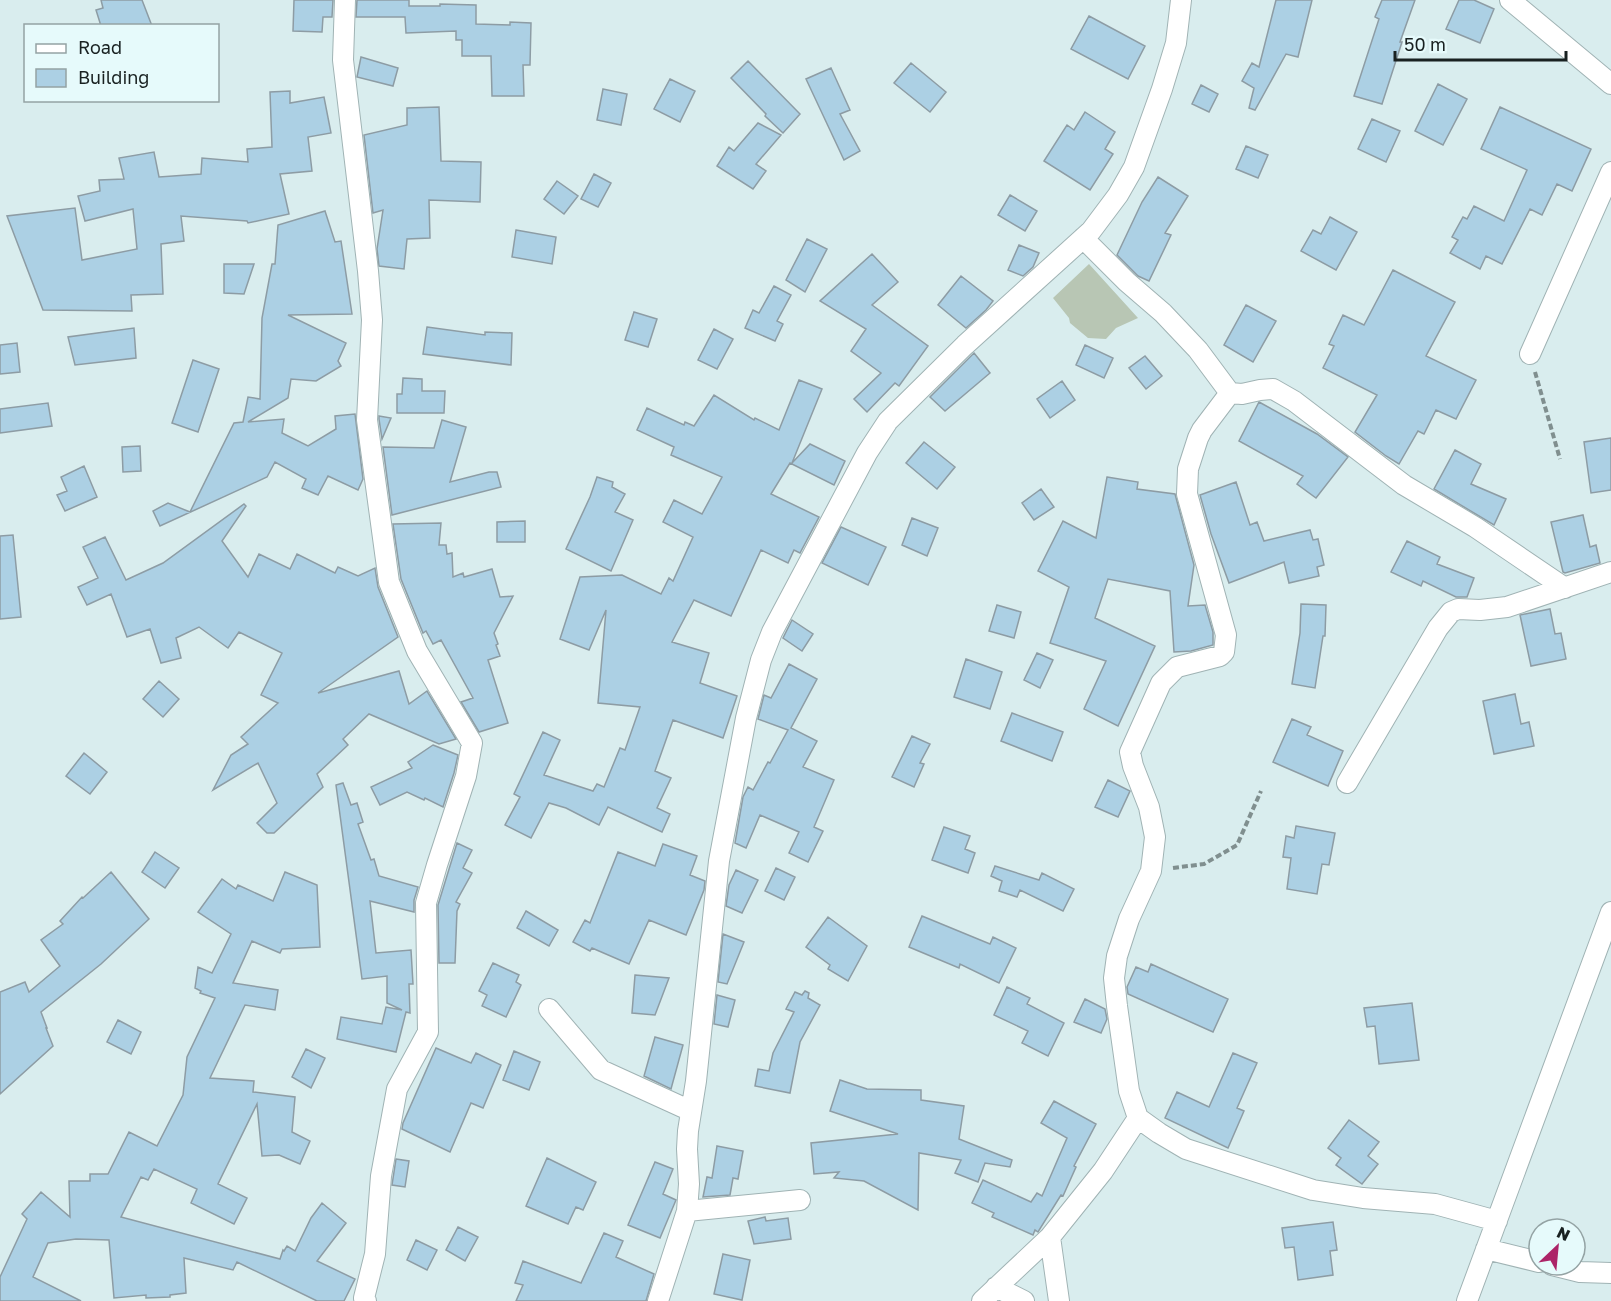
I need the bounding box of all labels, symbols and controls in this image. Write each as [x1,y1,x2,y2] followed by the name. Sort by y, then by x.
[24,24,219,102] legend
[1395,24,1566,62] scale bar
[1404,33,1446,55] text: 50 m
[78,36,122,58] text: Road
[78,66,149,88] text: Building
[1527,1217,1587,1277] north arrow
[1554,1222,1573,1245] text: N

